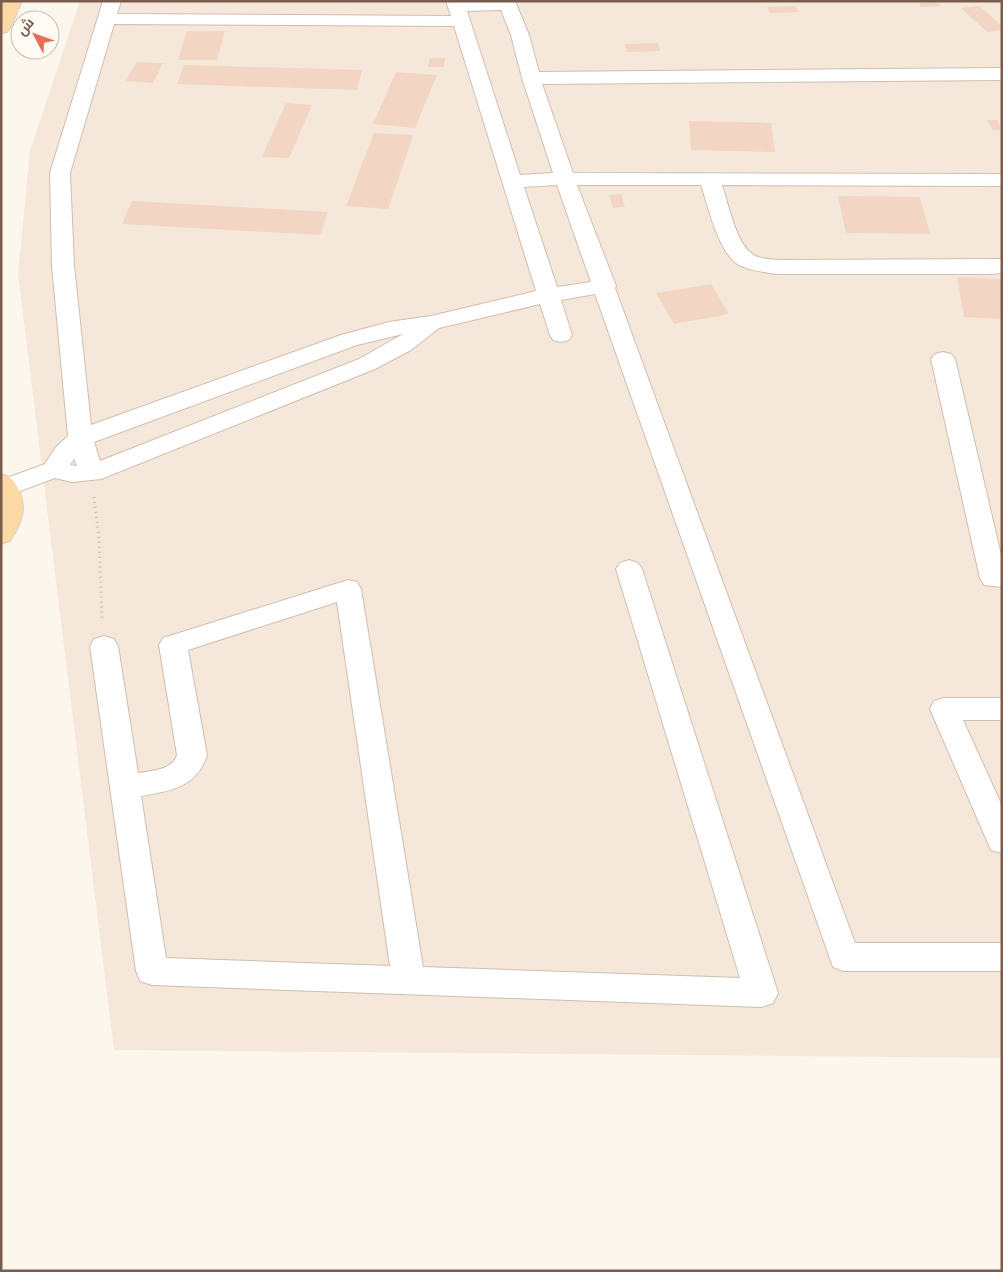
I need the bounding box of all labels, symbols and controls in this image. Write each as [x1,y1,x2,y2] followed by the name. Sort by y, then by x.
[10,10,60,60] north arrow
[13,14,38,39] text: ش

